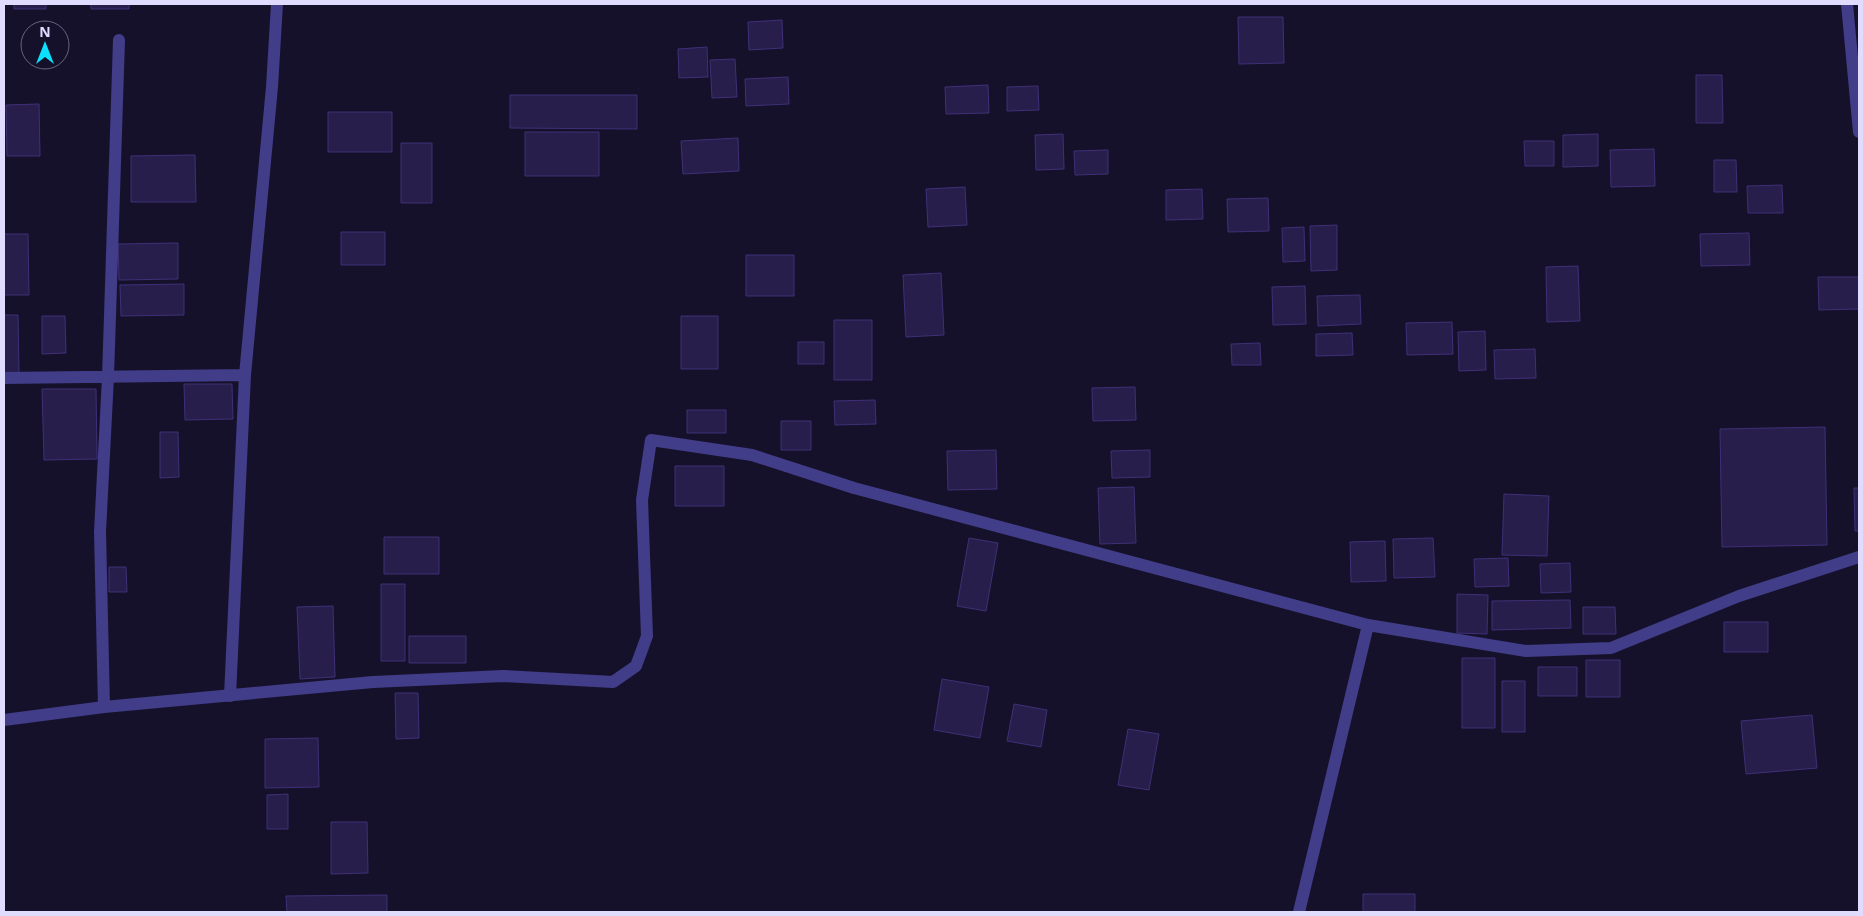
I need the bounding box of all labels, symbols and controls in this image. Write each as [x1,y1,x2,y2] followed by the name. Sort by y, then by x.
[20,20,70,70] north arrow
[39,22,51,41] text: N

